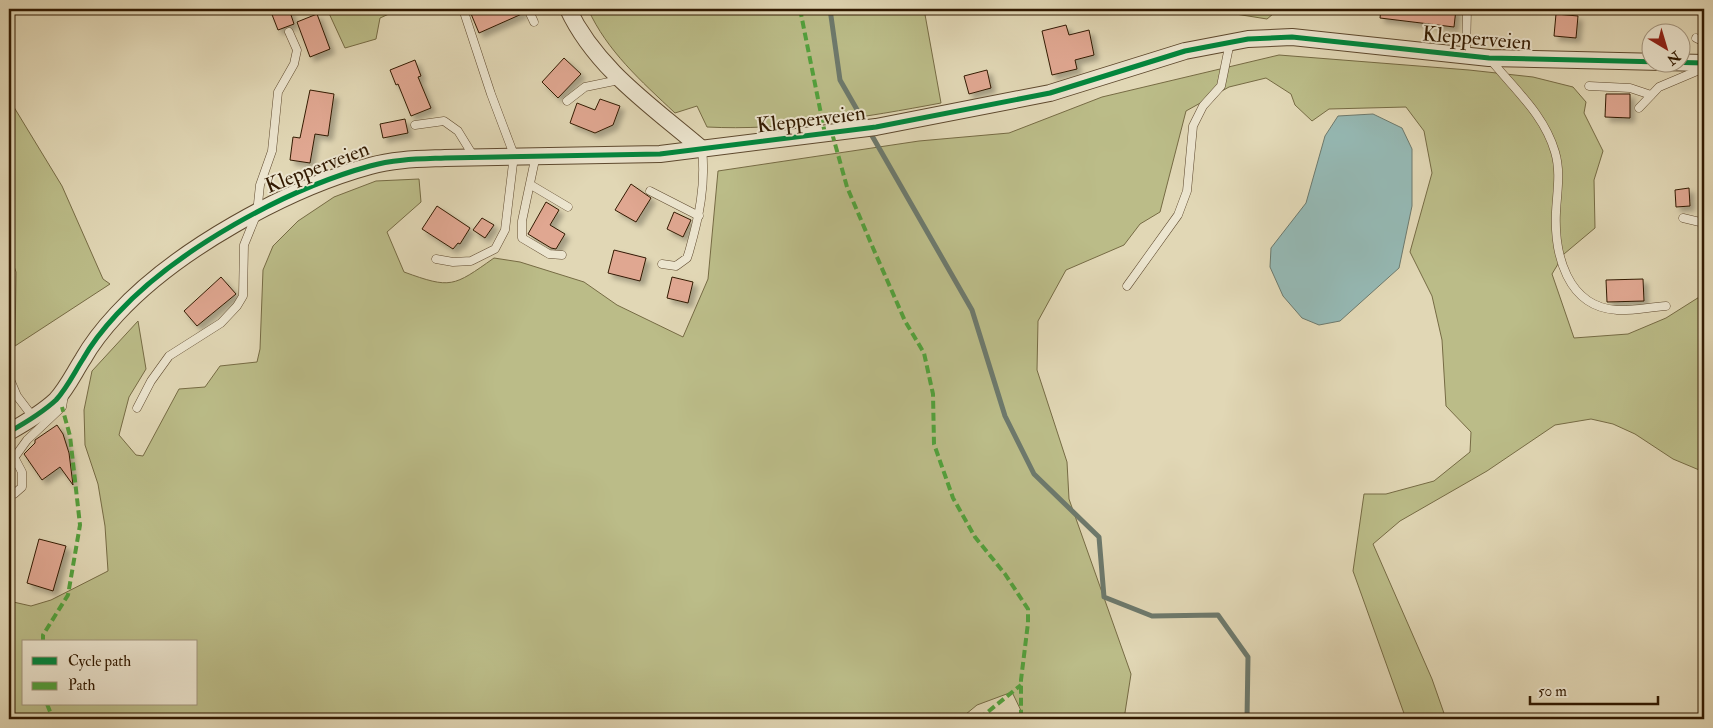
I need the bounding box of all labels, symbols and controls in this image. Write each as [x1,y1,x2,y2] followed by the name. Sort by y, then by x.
[1421,20,1533,57] street label: Klepperveien
[1640,22,1690,72] north arrow
[1663,47,1685,69] text: N
[755,99,867,140] street label: Klepperveien
[261,135,373,200] street label: Klepperveien
[22,640,198,706] legend
[68,652,131,672] text: Cycle path
[1530,673,1658,705] scale bar
[68,676,95,695] text: Path
[1538,682,1567,701] text: 50 m

